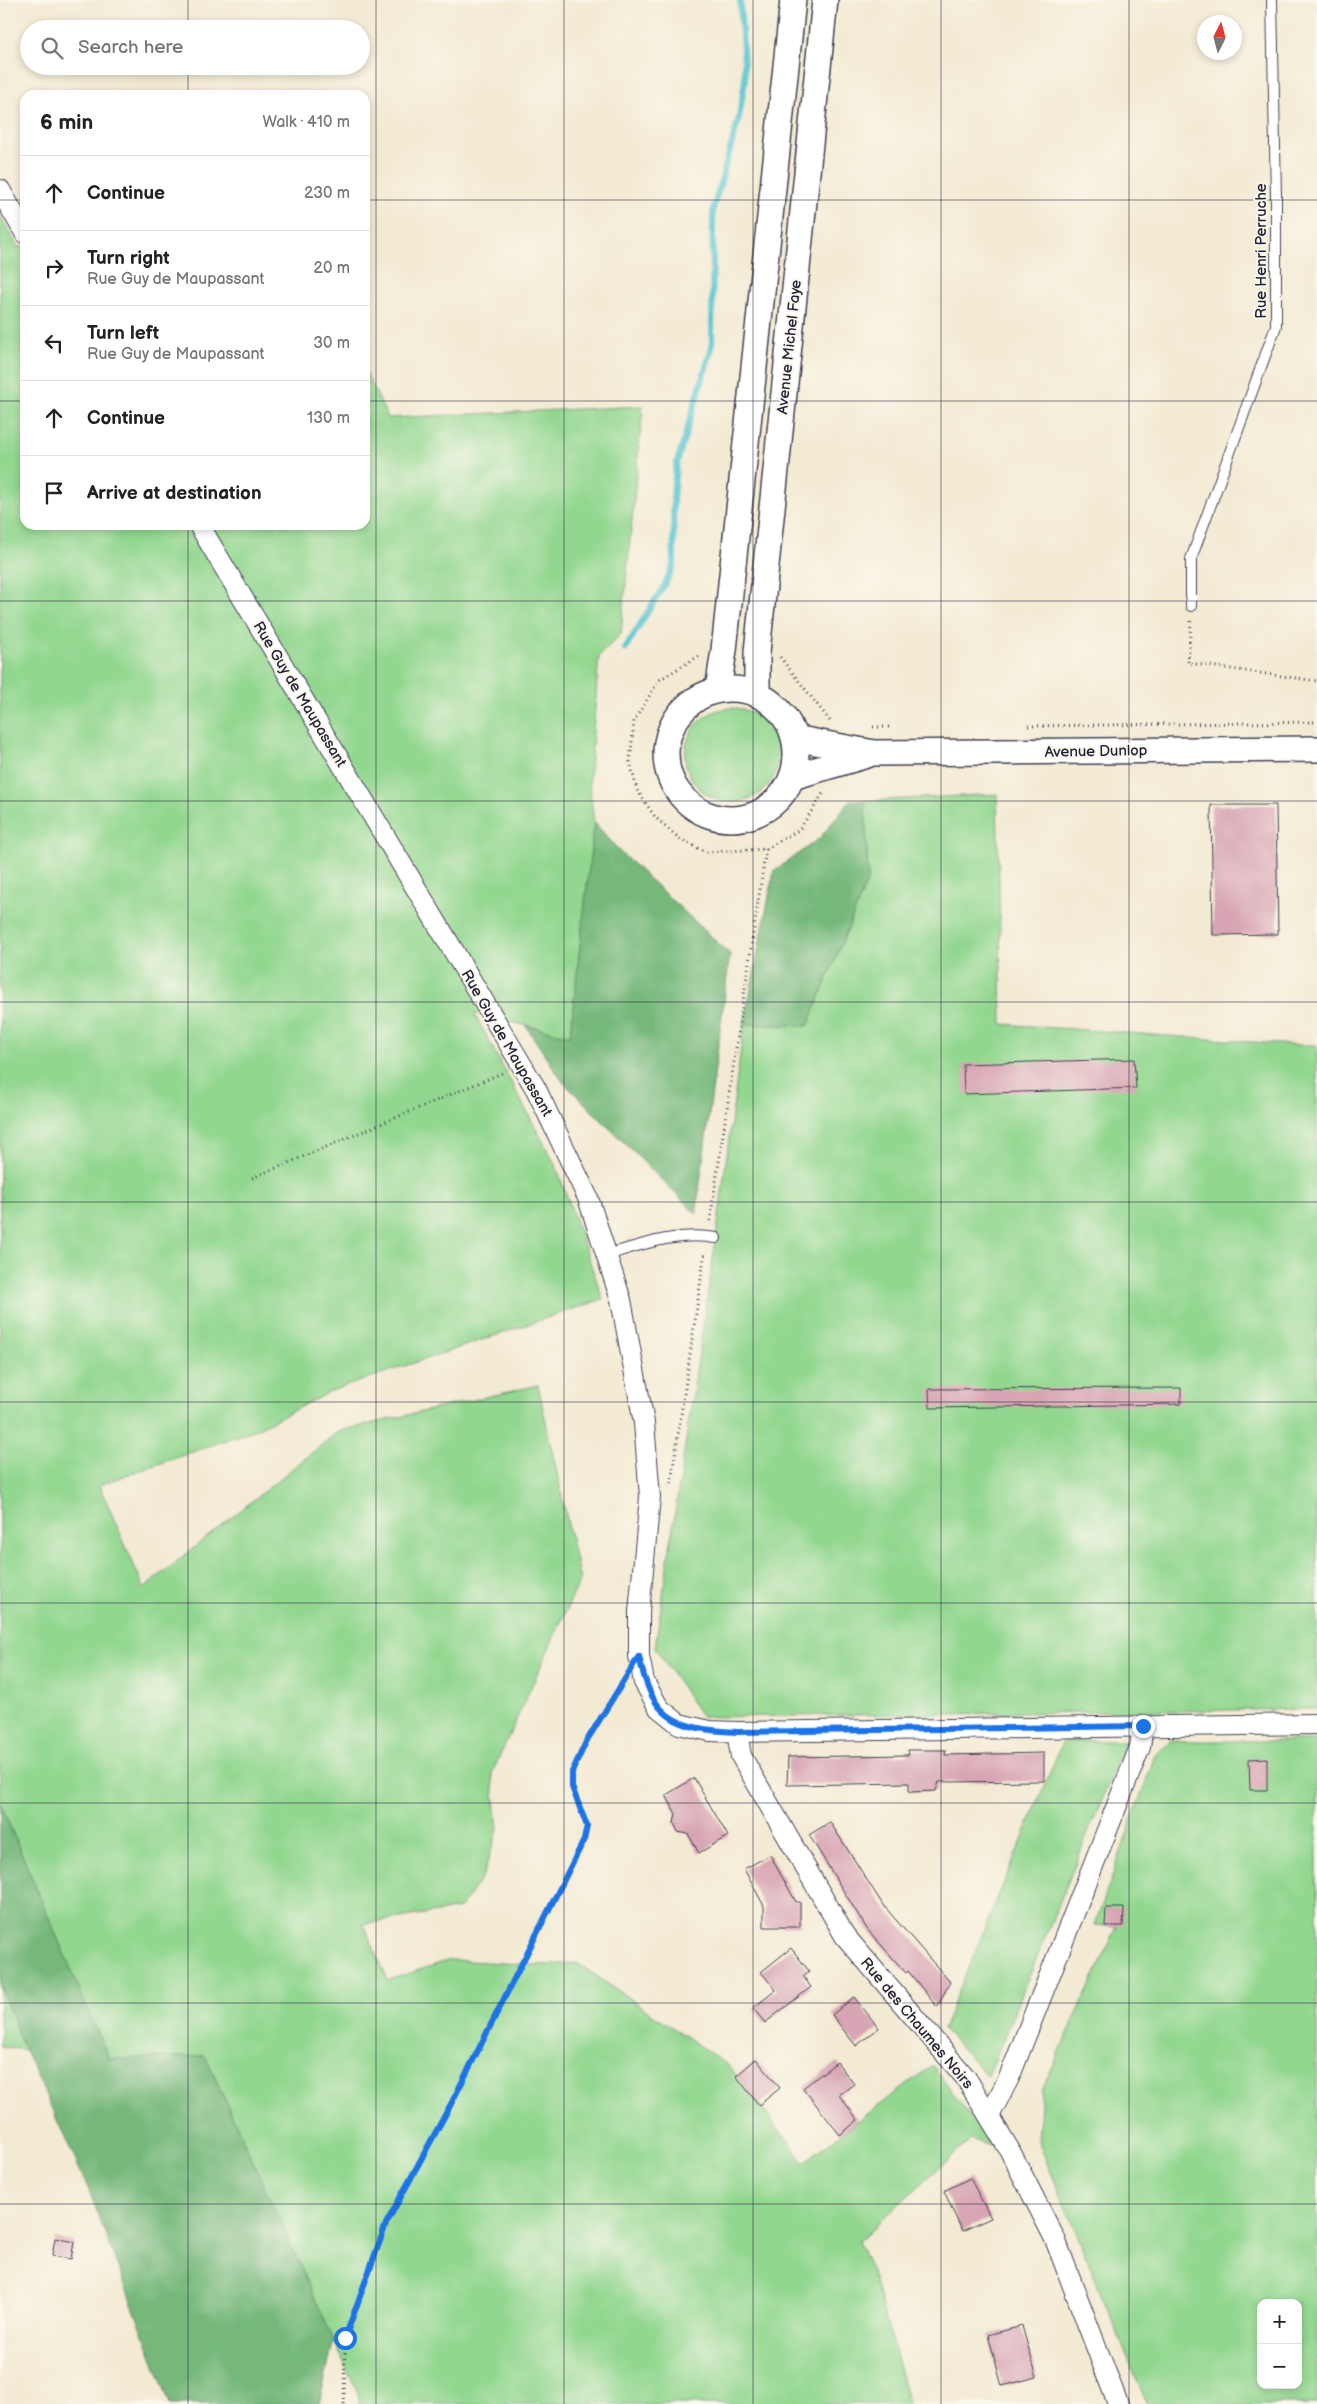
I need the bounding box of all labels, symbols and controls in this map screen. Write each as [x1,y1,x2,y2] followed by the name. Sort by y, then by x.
[1197,15,1242,60] north arrow
[20,20,370,75] search box
[38,34,66,62] icon: search
[78,36,183,59] text: Search here
[40,110,93,135] text: 6 min
[263,113,350,132] text: Walk · 410 m
[40,179,68,207] icon: ahead
[87,182,165,205] text: Continue
[1252,183,1271,319] street label: Rue Henri Perruche
[304,184,350,203] text: 230 m
[87,247,170,270] text: Turn right
[40,254,68,282] icon: right
[314,259,350,278] text: 20 m
[87,270,264,289] text: Rue Guy de Maupassant
[773,279,806,415] street label: Avenue Michel Faye
[87,322,159,345] text: Turn left
[40,329,68,357] icon: left
[313,334,350,353] text: 30 m
[87,345,264,364] text: Rue Guy de Maupassant
[40,404,68,432] icon: ahead
[87,407,165,430] text: Continue
[307,409,350,428] text: 130 m
[40,479,68,507] icon: arrive
[87,482,262,505] text: Arrive at destination
[249,618,351,771] street label: Rue Guy de Maupassant
[1045,741,1148,762] street label: Avenue Dunlop
[457,966,557,1120] street label: Rue Guy de Maupassant
[1132,1715,1155,1738] route end
[856,1954,978,2093] street label: Rue des Chaumes Noirs
[1257,2299,1302,2389] map controls
[1257,2299,1302,2344] button: +
[334,2327,357,2350] route start
[1257,2344,1302,2389] button: −

